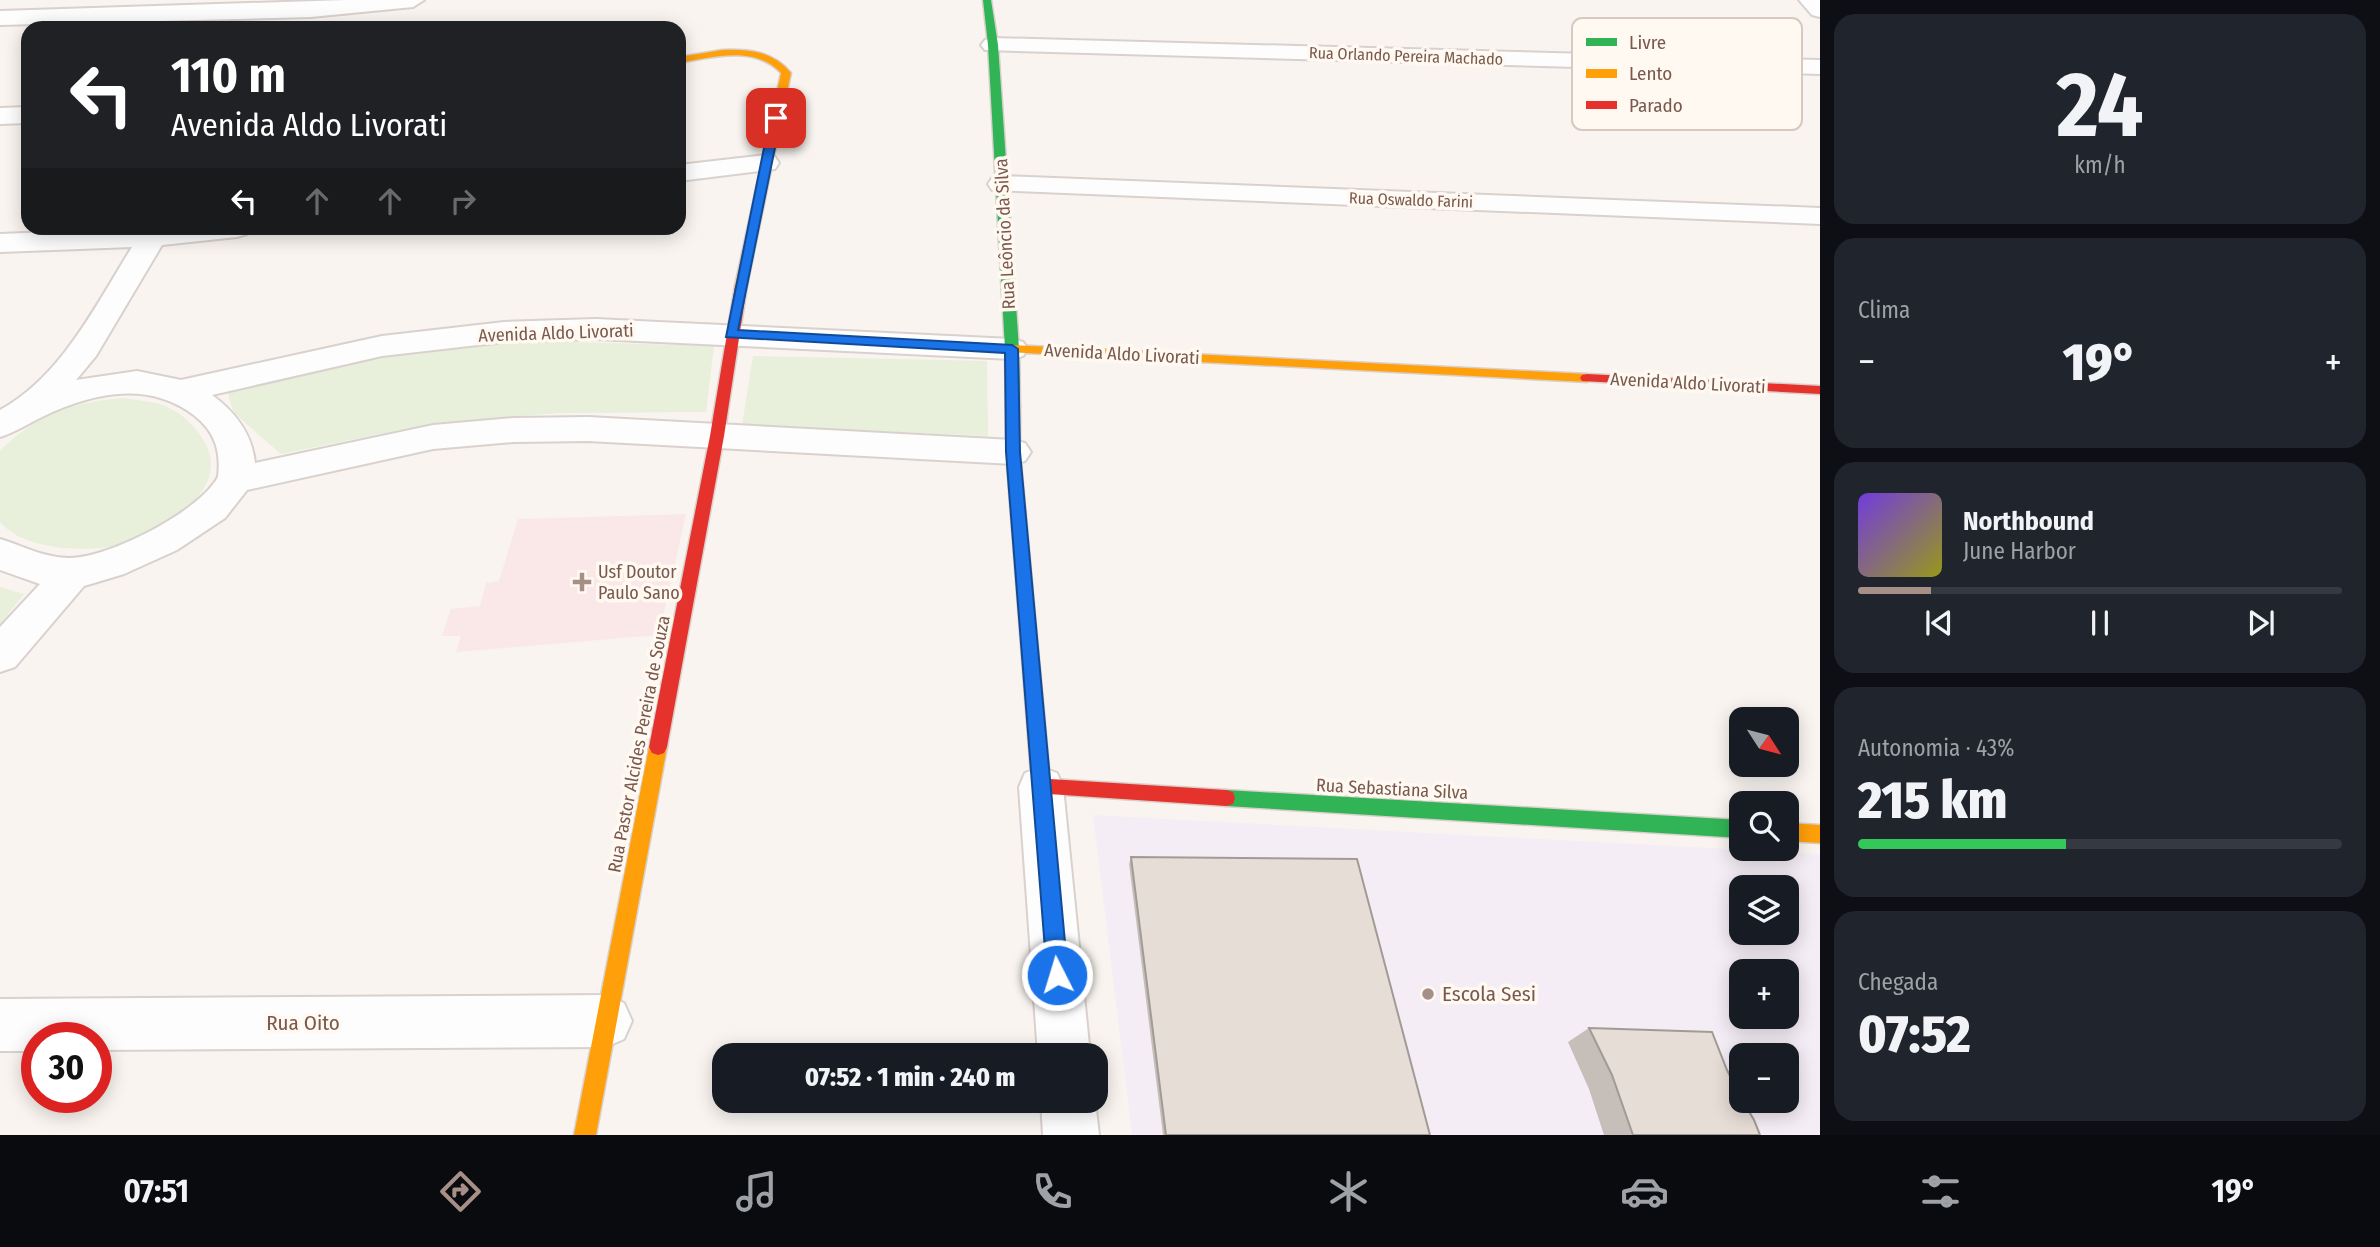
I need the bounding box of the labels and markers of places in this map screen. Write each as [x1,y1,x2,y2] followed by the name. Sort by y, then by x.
[746,88,806,148] pin
[598,561,680,604] place label: Usf Doutor Paulo Sano
[572,572,592,592] marker: Usf Doutor Paulo Sano
[1442,981,1536,1007] place label: Escola Sesi
[1420,986,1436,1002] marker: Escola Sesi

